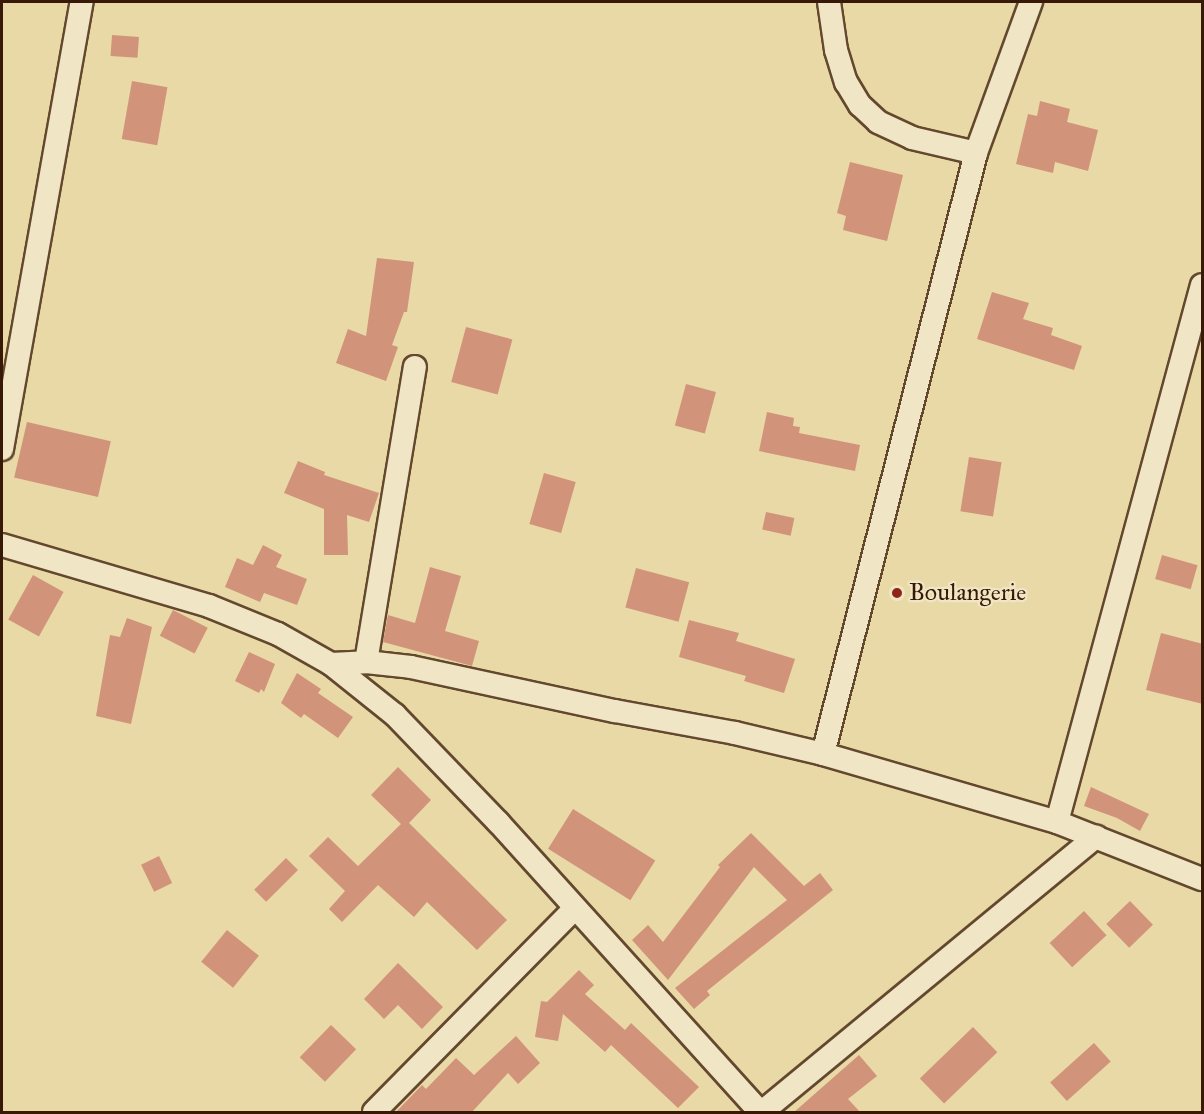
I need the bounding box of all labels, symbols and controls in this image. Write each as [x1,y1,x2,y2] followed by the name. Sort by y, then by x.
[909,579,1026,607] place label: Boulangerie
[890,586,904,600] marker: Boulangerie

